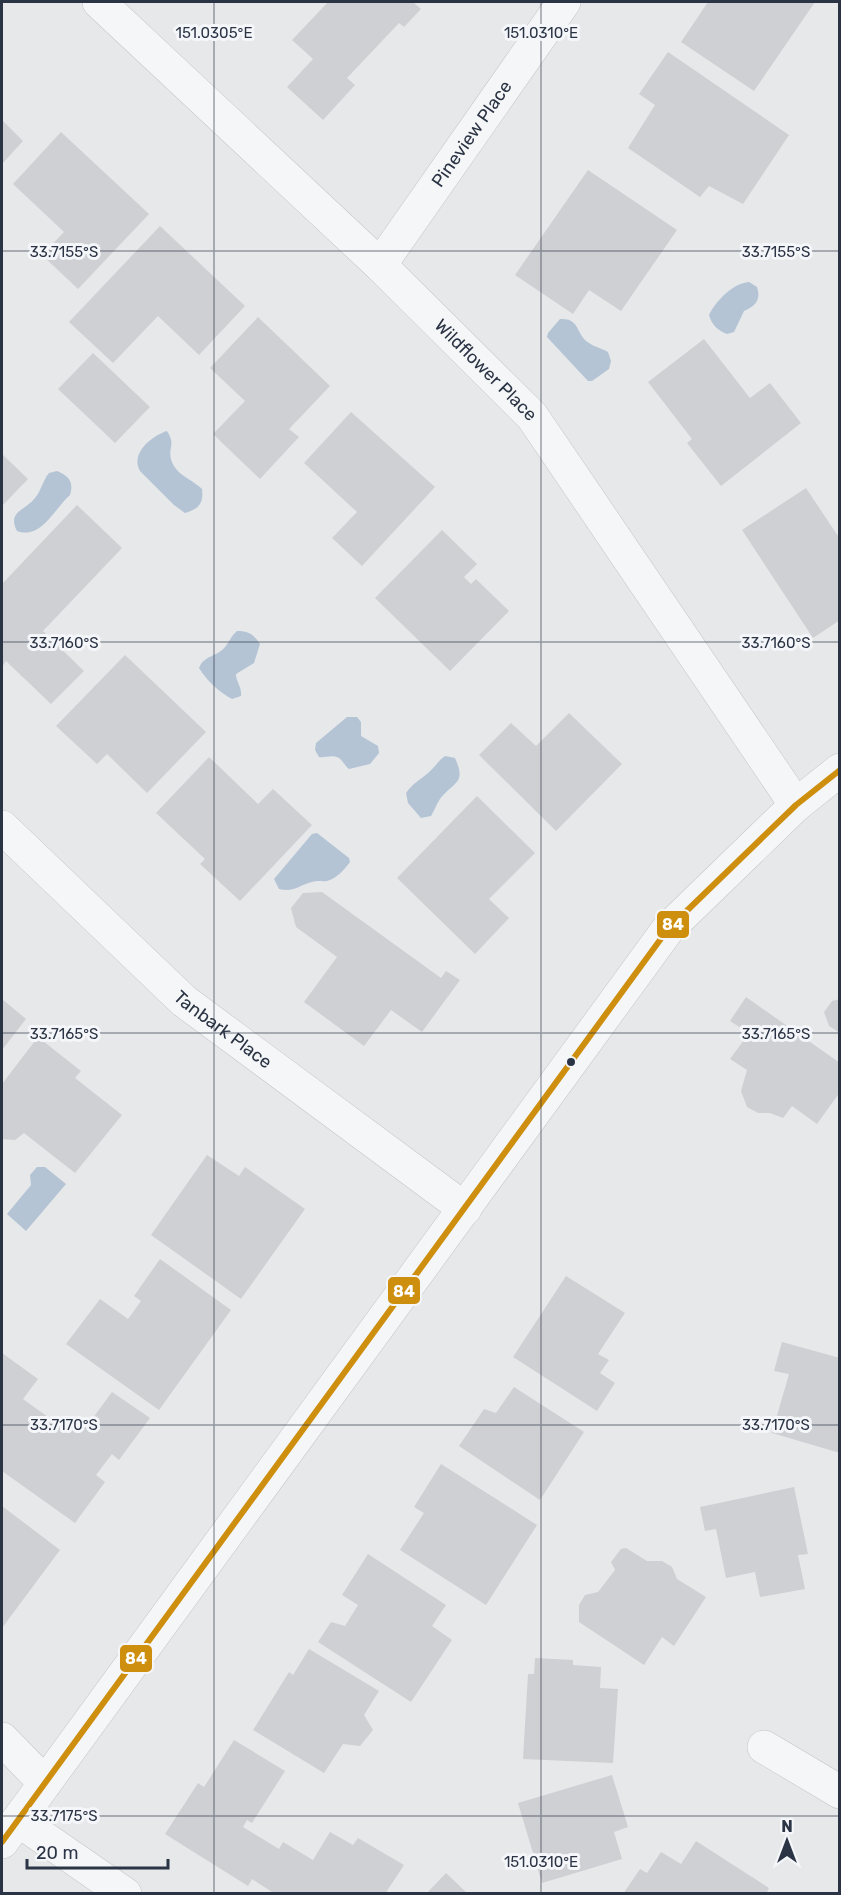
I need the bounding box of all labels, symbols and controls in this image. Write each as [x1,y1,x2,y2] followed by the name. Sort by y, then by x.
[176,24,252,42] text: 151.0305°E
[504,24,578,42] text: 151.0310°E
[427,76,517,191] street label: Pineview Place
[30,243,98,261] text: 33.7155°S
[742,243,810,261] text: 33.7155°S
[430,314,542,426] street label: Wildflower Place
[29,634,99,652] text: 33.7160°S
[741,634,811,652] text: 33.7160°S
[656,910,690,939] line badge: 84
[662,915,684,934] text: 84
[169,986,276,1073] street label: Tanbark Place
[30,1025,98,1043] text: 33.7165°S
[742,1025,810,1043] text: 33.7165°S
[565,1056,577,1068] unlabelled marker
[387,1276,421,1305] line badge: 84
[393,1282,415,1301] text: 84
[30,1416,98,1434] text: 33.7170°S
[742,1416,810,1434] text: 33.7170°S
[119,1644,153,1673] line badge: 84
[125,1649,147,1668] text: 84
[30,1807,98,1825] text: 33.7175°S
[757,1811,817,1871] north arrow
[781,1817,793,1836] text: N
[27,1832,168,1870] scale bar
[36,1842,78,1864] text: 20 m
[504,1853,578,1871] text: 151.0310°E

